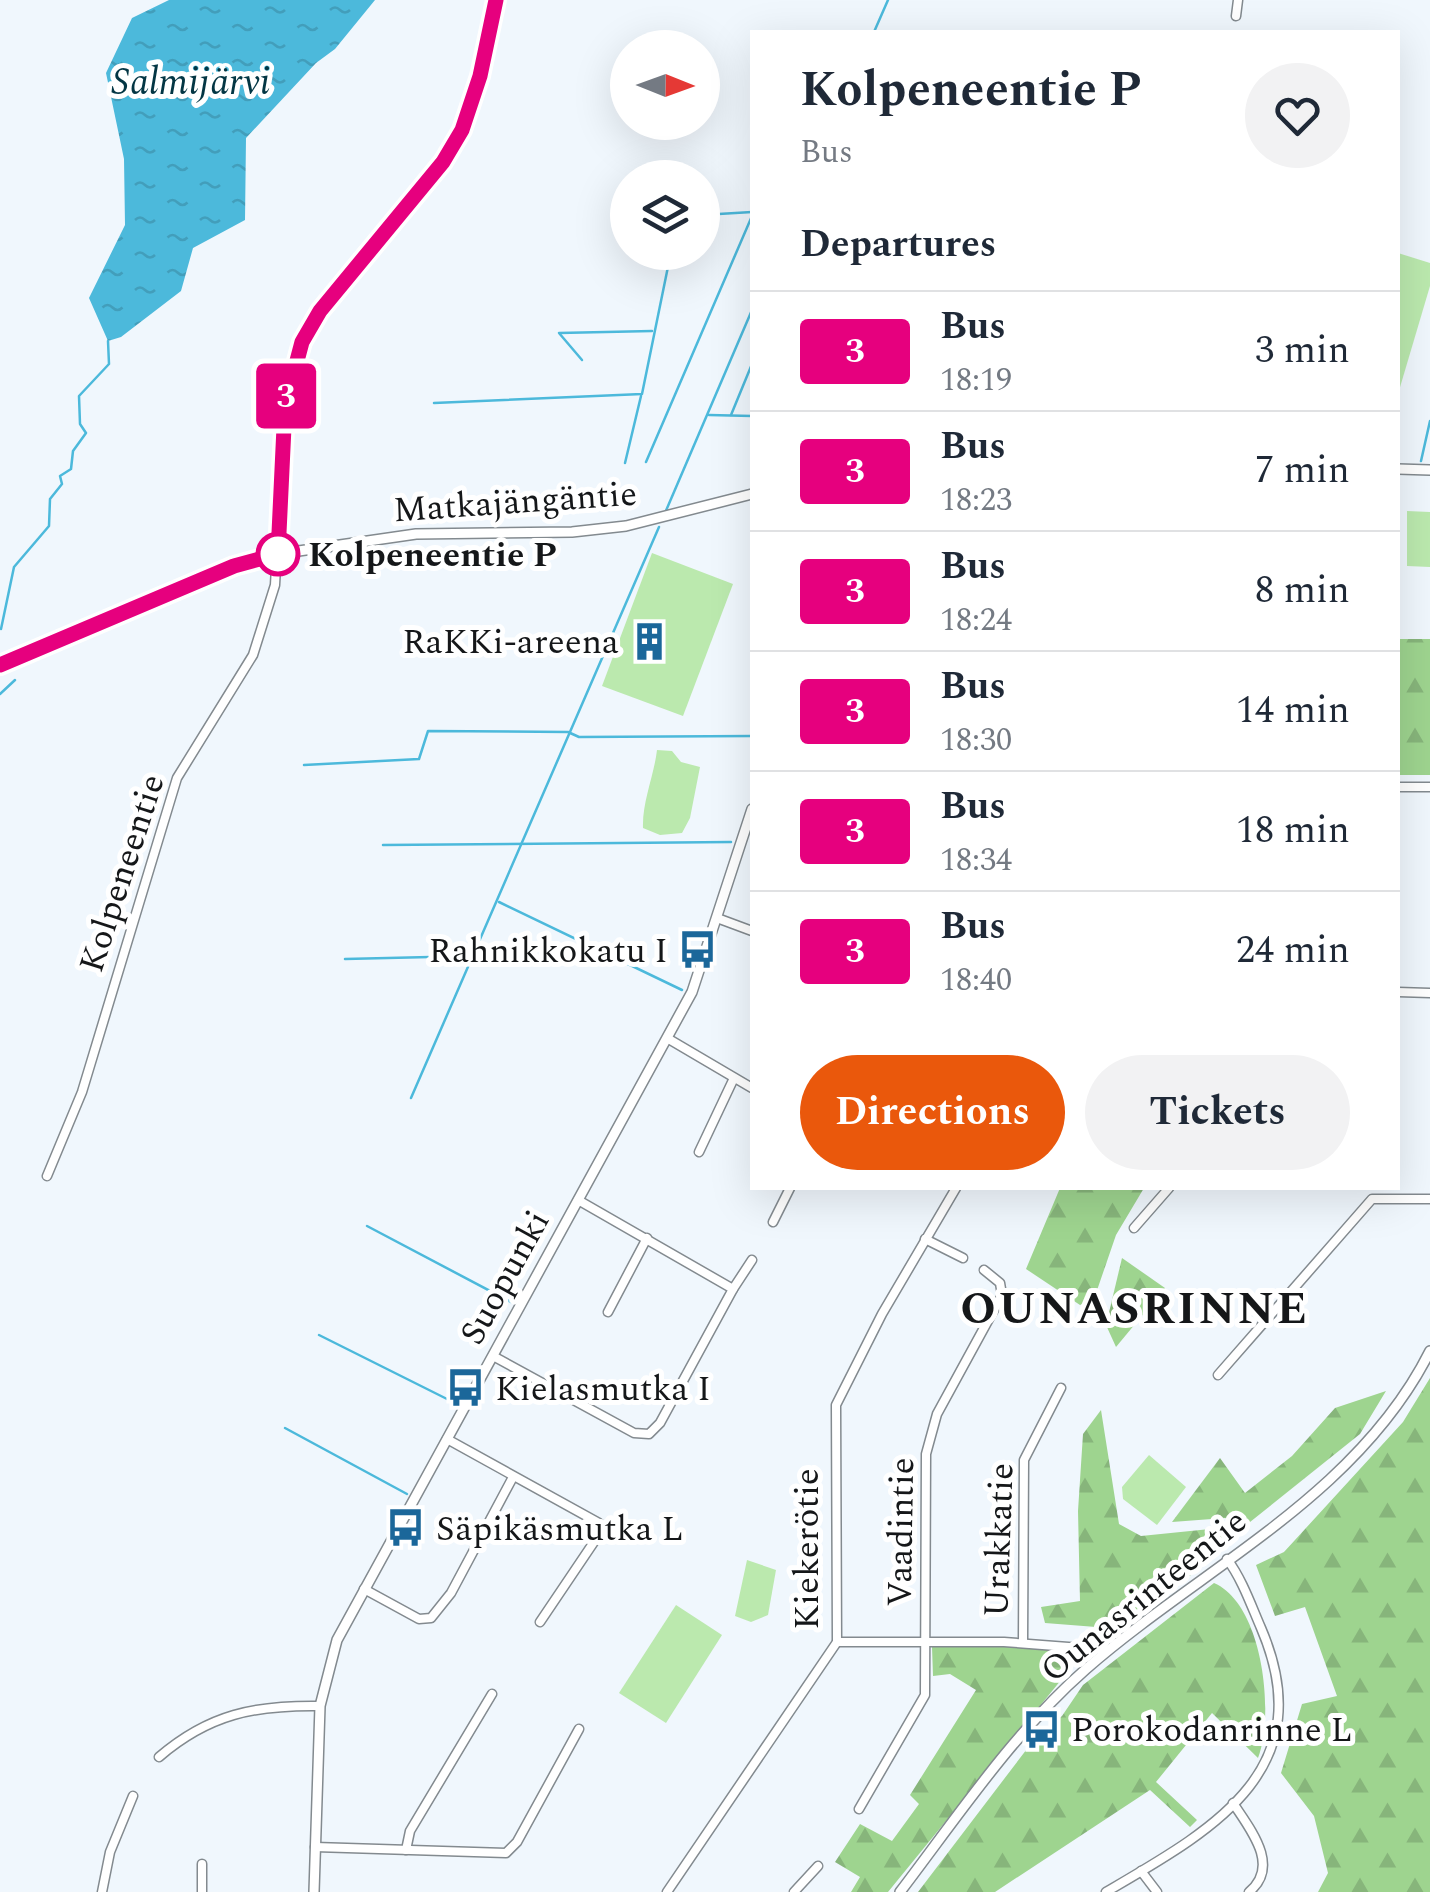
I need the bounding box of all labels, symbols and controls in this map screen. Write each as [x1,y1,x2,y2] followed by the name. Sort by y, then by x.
[610,30,720,140] north arrow
[610,30,720,270] map controls
[112,54,270,112] water label: Salmijärvi
[800,54,1142,127] text: Kolpeneentie P
[1245,63,1350,168] button: heart
[800,128,853,177] text: Bus
[610,160,720,270] button: layers
[800,216,996,274] text: Departures
[940,298,1006,356] text: Bus
[1255,322,1350,380] text: 3 min
[845,325,865,378] text: 3
[940,356,1012,405] text: 18:19
[254,364,318,428] line badge: 3
[276,370,296,423] text: 3
[940,418,1006,476] text: Bus
[1255,442,1350,500] text: 7 min
[845,445,865,498] text: 3
[392,468,639,537] street label: Matkajängäntie
[940,476,1012,525] text: 18:23
[308,529,557,582] place label: Kolpeneentie P
[257,533,299,575] marker: Kolpeneentie P
[940,538,1006,596] text: Bus
[1255,562,1350,620] text: 8 min
[845,565,865,618] text: 3
[940,596,1012,645] text: 18:24
[402,616,619,669] place label: RaKKi-areena
[628,620,670,662] building icon: RaKKi-areena
[940,658,1006,716] text: Bus
[1236,682,1350,740] text: 14 min
[845,685,865,738] text: 3
[940,716,1012,765] text: 18:30
[65,768,179,979] street label: Kolpeneentie
[940,778,1006,836] text: Bus
[1236,802,1350,860] text: 18 min
[845,805,865,858] text: 3
[940,836,1012,885] text: 18:34
[940,898,1006,956] text: Bus
[1236,922,1350,980] text: 24 min
[429,925,668,978] place label: Rahnikkokatu I
[845,925,865,978] text: 3
[677,929,719,971] bus stop icon: Rahnikkokatu I
[940,956,1012,1005] text: 18:40
[800,1055,1065,1170] button: Directions
[1085,1055,1350,1170] button: Tickets
[447,1201,564,1355] street label: Suopunki
[960,1275,1310,1344] district label: OUNASRINNE
[495,1363,711,1416] place label: Kielasmutka I
[444,1367,486,1409] bus stop icon: Kielasmutka I
[874,1457,929,1607] street label: Vaadintie
[970,1462,1029,1618] street label: Urakkatie
[781,1468,834,1630] street label: Kiekerötie
[1029,1496,1259,1696] street label: Ounasrinteentie
[436,1503,684,1556] place label: Säpikäsmutka L
[385,1507,427,1549] bus stop icon: Säpikäsmutka L
[1071,1704,1353,1757] place label: Porokodanrinne L
[1020,1708,1062,1750] bus stop icon: Porokodanrinne L

